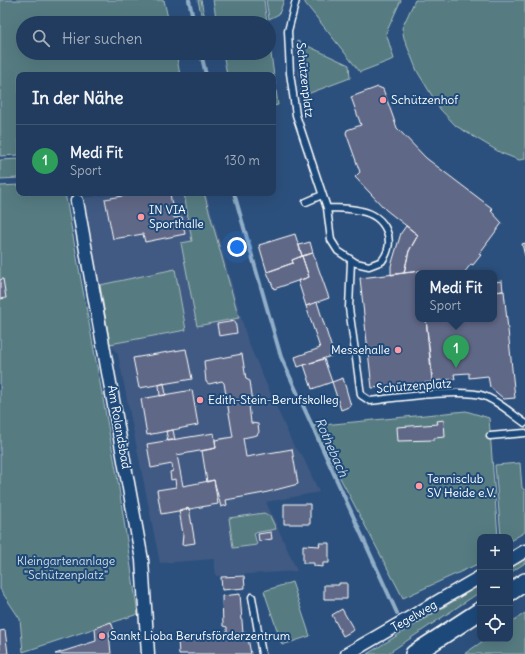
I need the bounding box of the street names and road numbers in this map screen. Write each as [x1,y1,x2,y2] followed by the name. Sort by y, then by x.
[293,41,318,119] street label: Schützenplatz
[376,375,453,396] street label: Schützenplatz
[105,384,134,470] street label: Am Rolandsbad
[388,596,439,635] street label: Tegelweg

